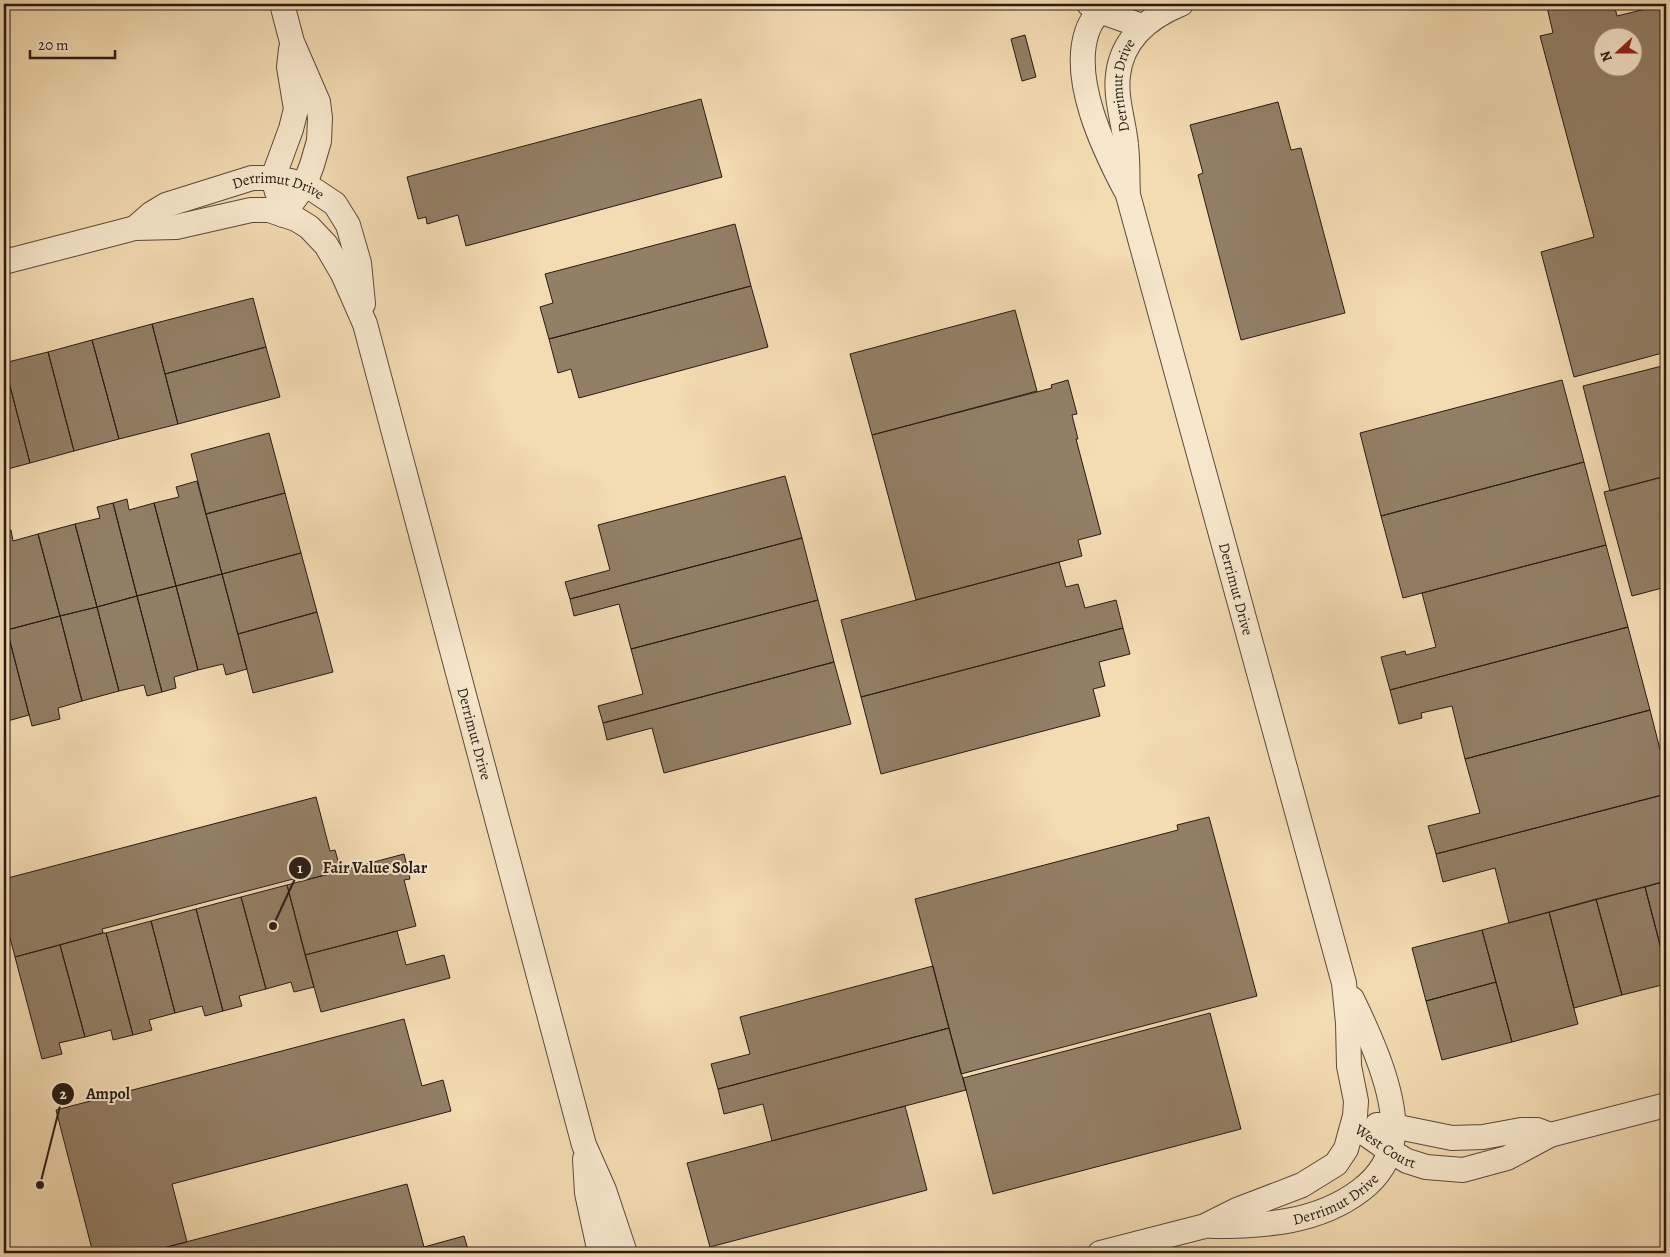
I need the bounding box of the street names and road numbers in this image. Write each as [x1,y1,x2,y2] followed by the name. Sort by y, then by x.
[1107,34,1140,134] street label: Derrimut Drive
[229,168,329,204] street label: Derrimut Drive
[1214,540,1258,638] street label: Derrimut Drive
[452,685,496,783] street label: Derrimut Drive
[1350,1119,1418,1173] street label: West Court
[1291,1169,1383,1230] street label: Derrimut Drive

